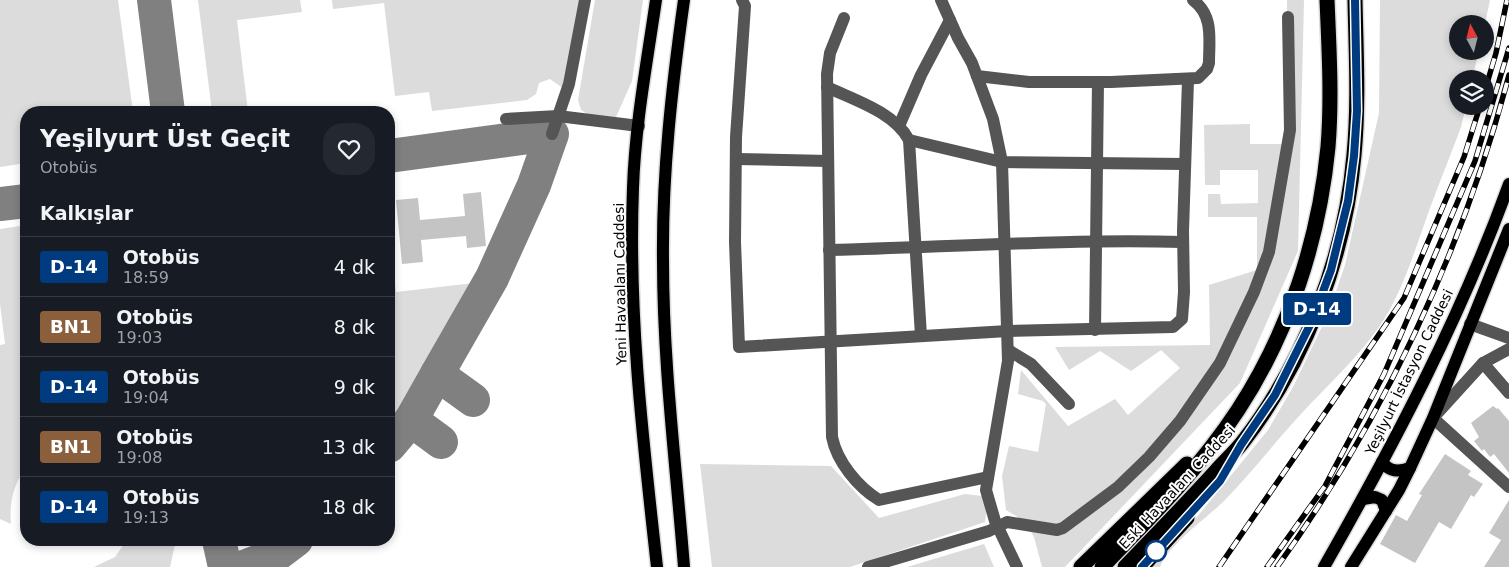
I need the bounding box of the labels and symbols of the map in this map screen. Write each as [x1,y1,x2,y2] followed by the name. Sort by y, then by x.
[1449,15,1494,60] north arrow
[611,203,629,366] street label: Yeni Havaalanı Caddesi
[1361,286,1456,458] street label: Yeşilyurt İstasyon Caddesi
[1282,293,1352,325] line badge: D-14
[1116,422,1238,552] street label: Eski Havaalanı Caddesi
[1145,540,1167,562] unlabelled marker

